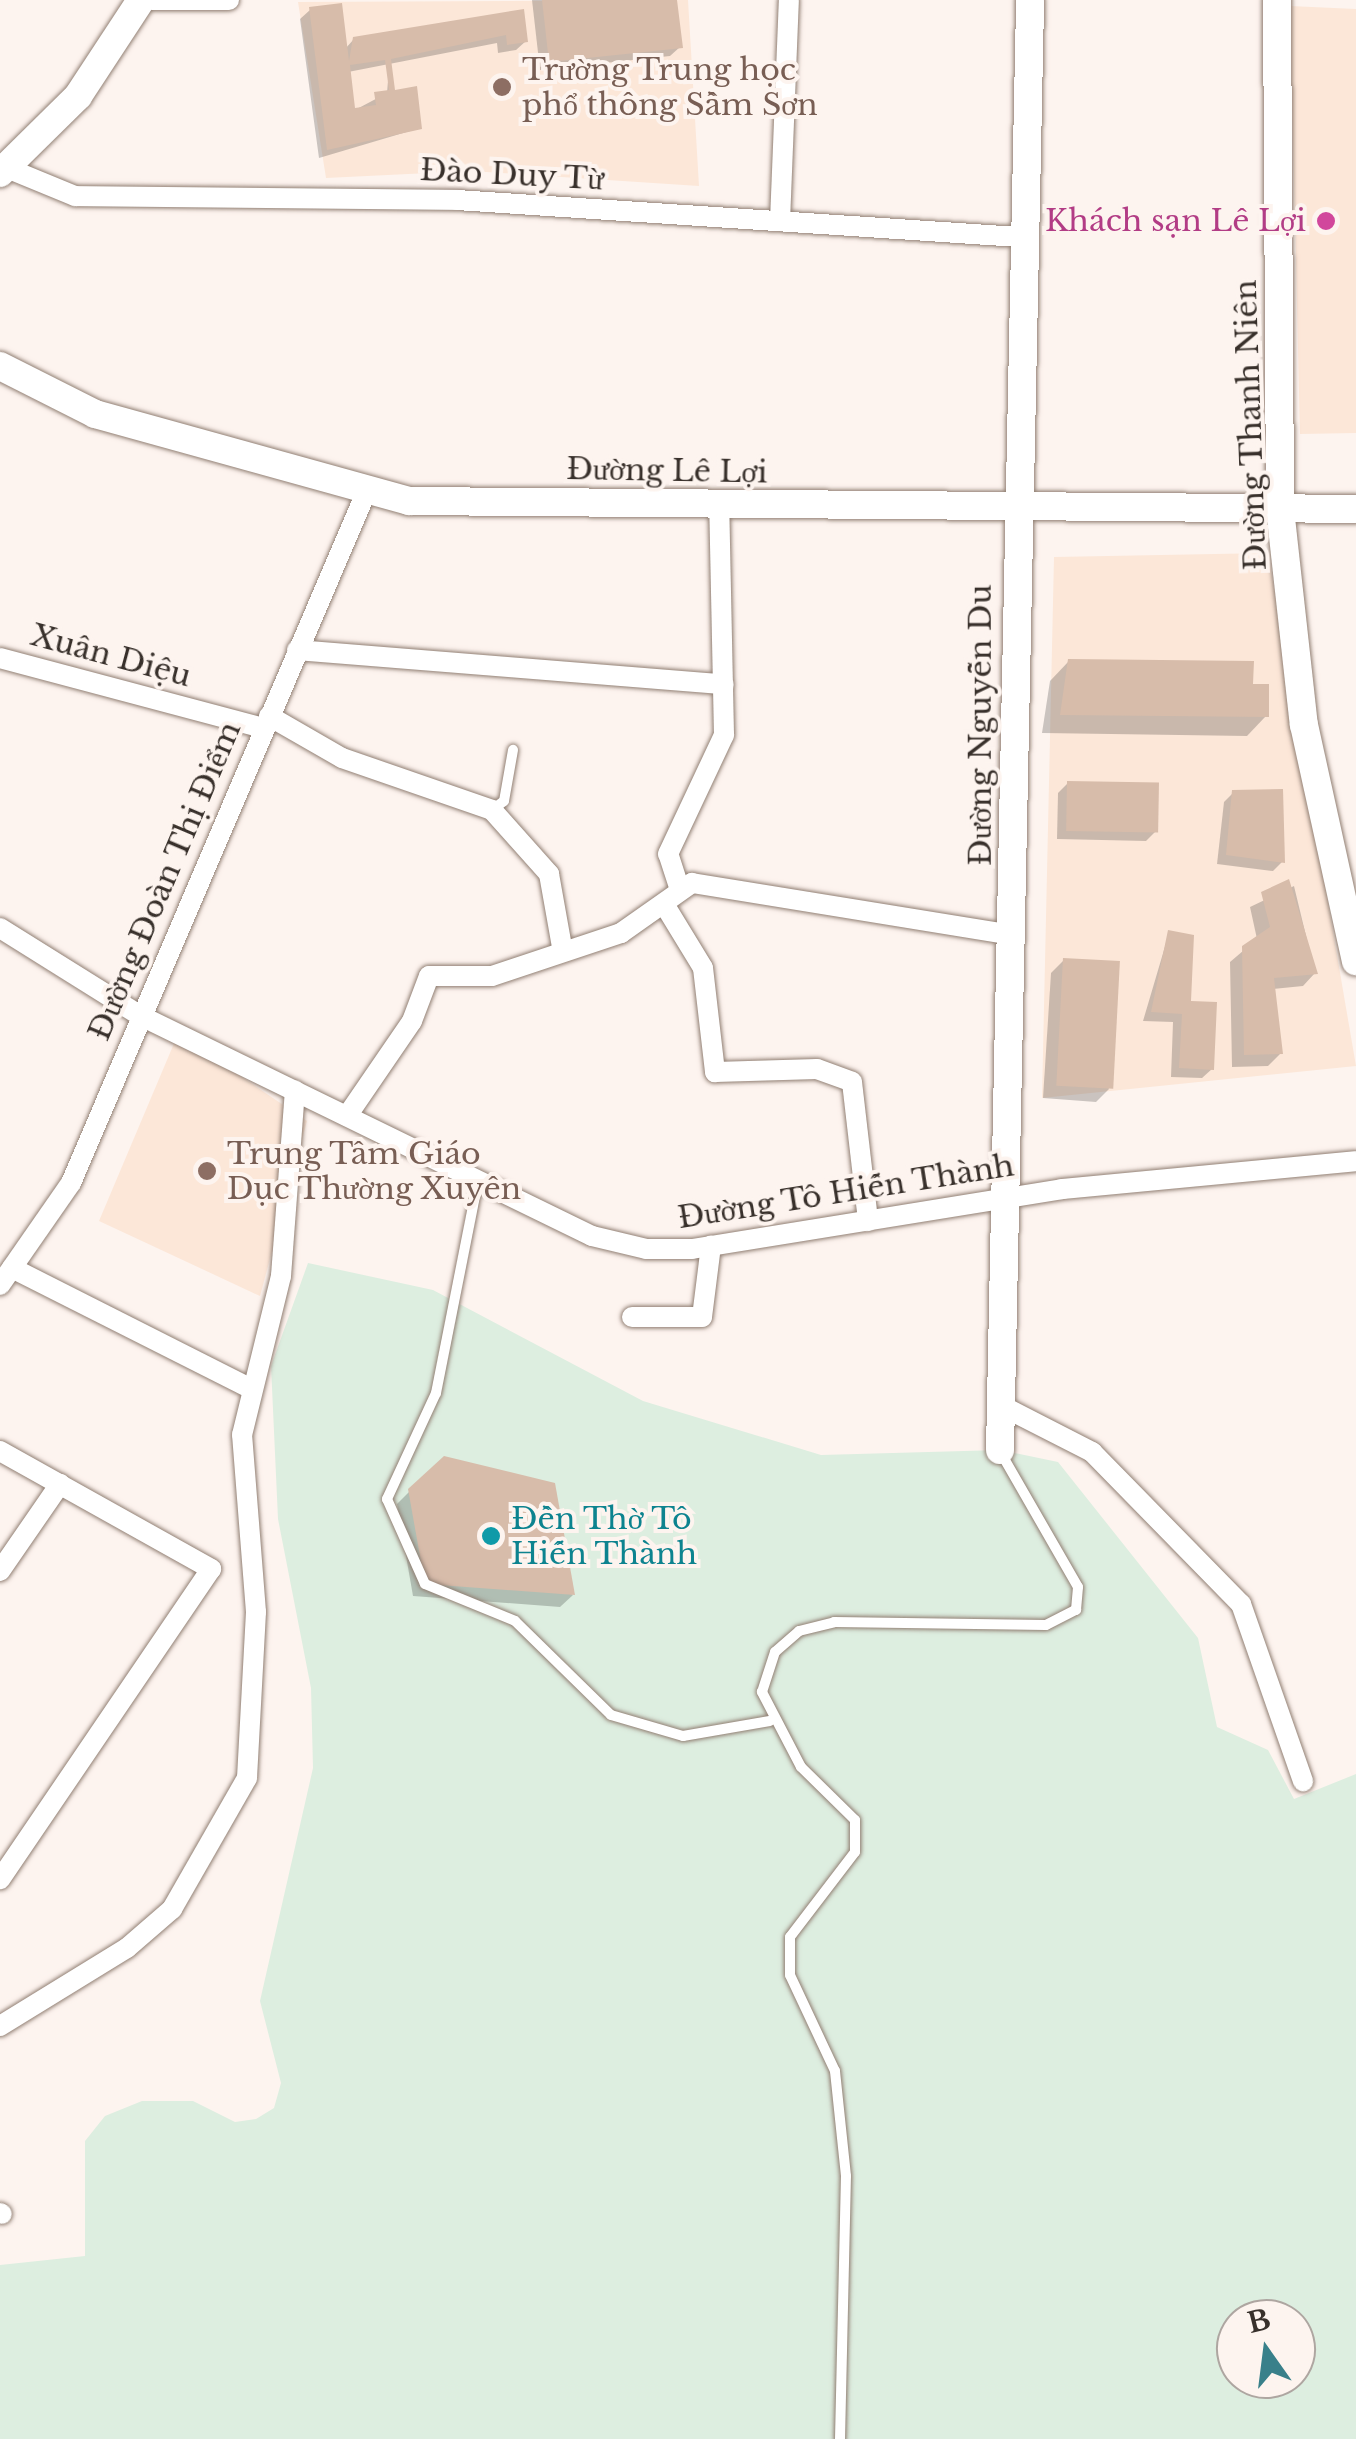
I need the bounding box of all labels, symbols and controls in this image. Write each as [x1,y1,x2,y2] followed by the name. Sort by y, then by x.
[522,52,818,122] place label: Trường Trung học phổ thông Sầm Sơn
[491,76,513,98] marker: Trường Trung học phổ thông Sầm Sơn
[418,152,606,198] street label: Đào Duy Từ
[1045,203,1306,239] place label: Khách sạn Lê Lợi
[1315,210,1337,232] marker: Khách sạn Lê Lợi
[1228,279,1274,571] street label: Đường Thanh Niên
[566,451,768,491] street label: Đường Lê Lợi
[963,584,999,866] street label: Đường Nguyễn Du
[27,617,195,695] street label: Xuân Diệu
[81,716,249,1046] street label: Đường Đoàn Thị Điểm
[227,1136,523,1206] place label: Trung Tâm Giáo Dục Thường Xuyên
[674,1147,1018,1237] street label: Đường Tô Hiến Thành
[196,1160,218,1182] marker: Trung Tâm Giáo Dục Thường Xuyên
[511,1501,698,1572] place label: Đền Thờ Tô Hiến Thành
[480,1525,502,1547] marker: Đền Thờ Tô Hiến Thành
[1216,2299,1316,2399] north arrow
[1244,2302,1274,2341] text: B

